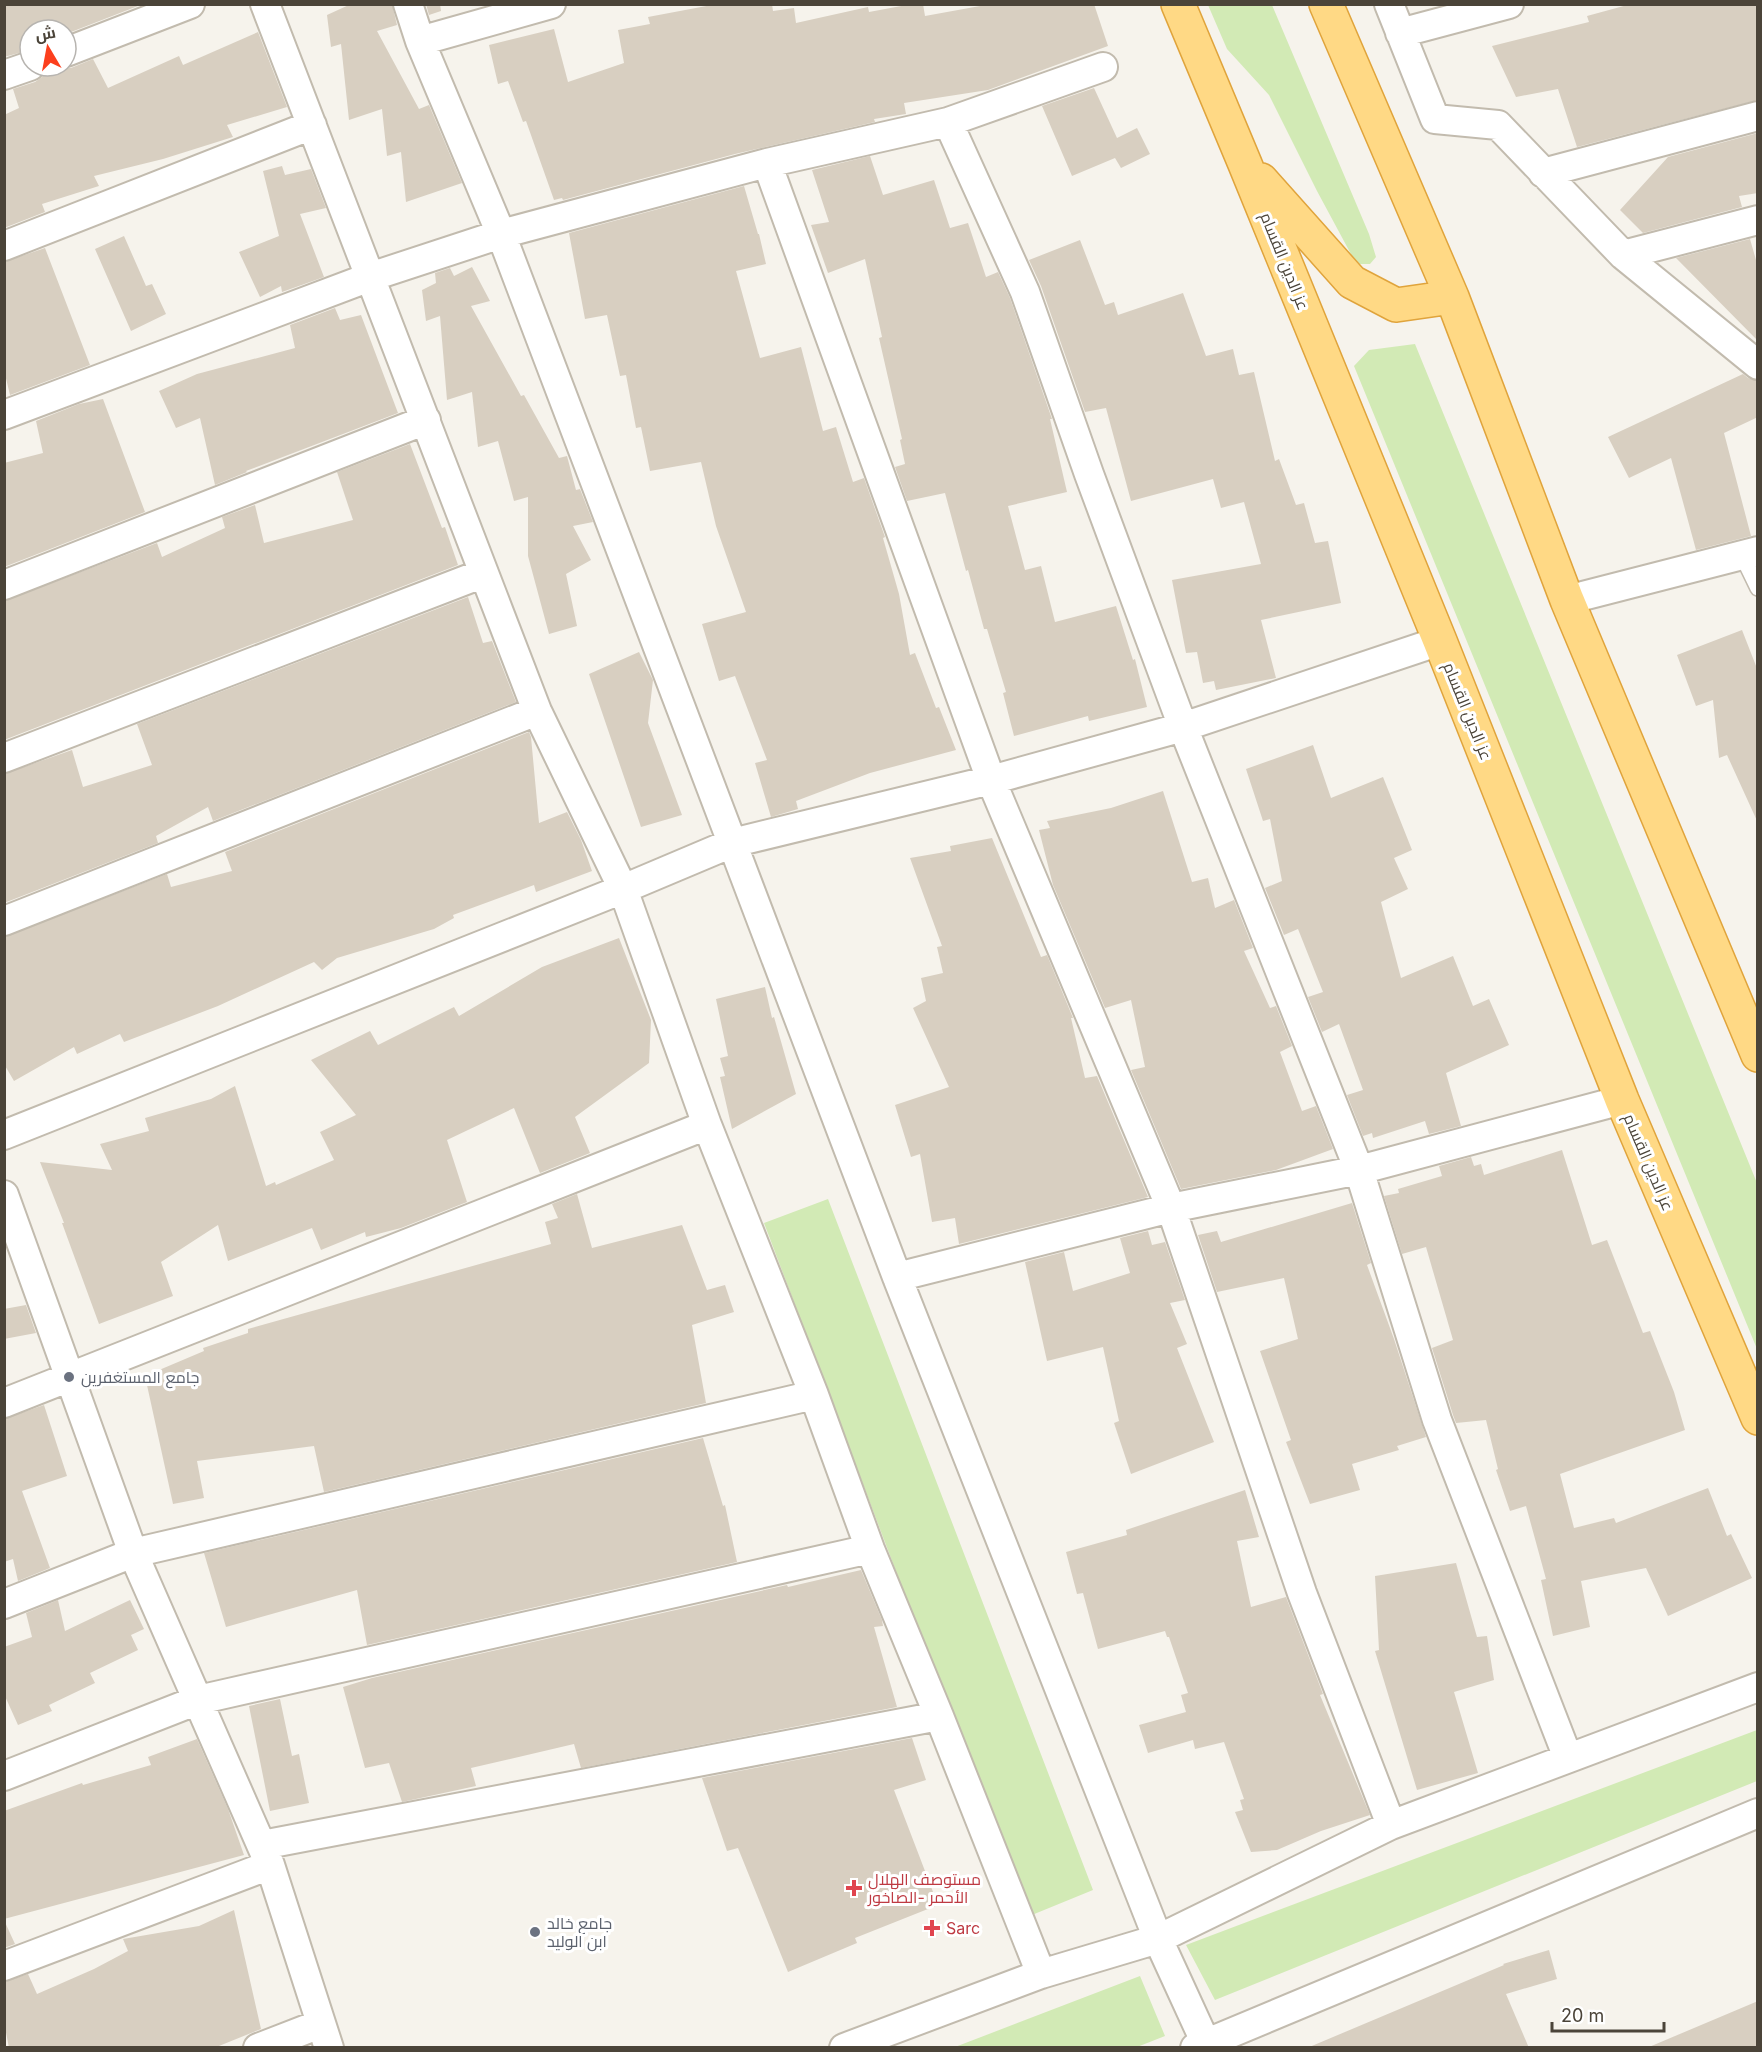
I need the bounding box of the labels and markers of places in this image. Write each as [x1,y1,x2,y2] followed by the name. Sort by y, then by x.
[81,1367,199,1389] place label: جامع المستغفرين
[62,1370,76,1384] marker: جامع المستغفرين
[867,1869,981,1907] place label: مستوصف الهلال الأحمر -الصاخور
[845,1879,863,1897] marker: مستوصف الهلال الأحمر -الصاخور
[547,1913,612,1952] place label: جامع خالد ابن الوليد
[946,1918,980,1938] place label: Sarc
[923,1919,941,1937] marker: Sarc
[528,1925,542,1939] marker: جامع خالد ابن الوليد

